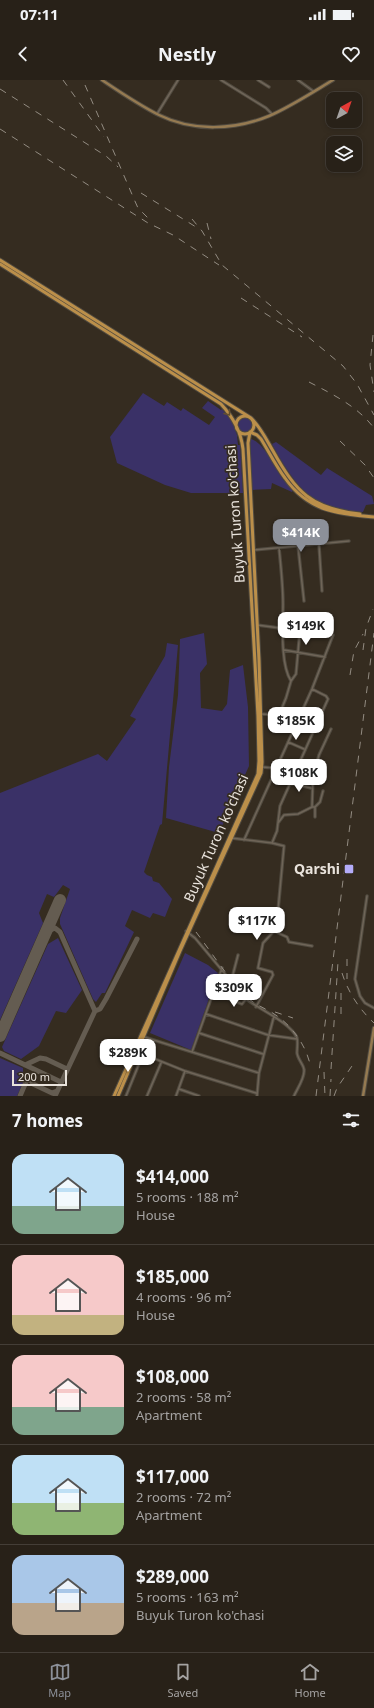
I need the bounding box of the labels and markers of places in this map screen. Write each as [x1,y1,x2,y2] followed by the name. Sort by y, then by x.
[273,519,329,553] pin: $414K
[278,612,334,646] pin: $149K
[268,707,324,741] pin: $185K
[271,759,327,793] pin: $108K
[294,859,340,878] place label: Qarshi
[343,863,355,875] marker: Qarshi
[229,907,285,941] pin: $117K
[206,974,262,1008] pin: $309K
[100,1039,156,1073] pin: $289K

